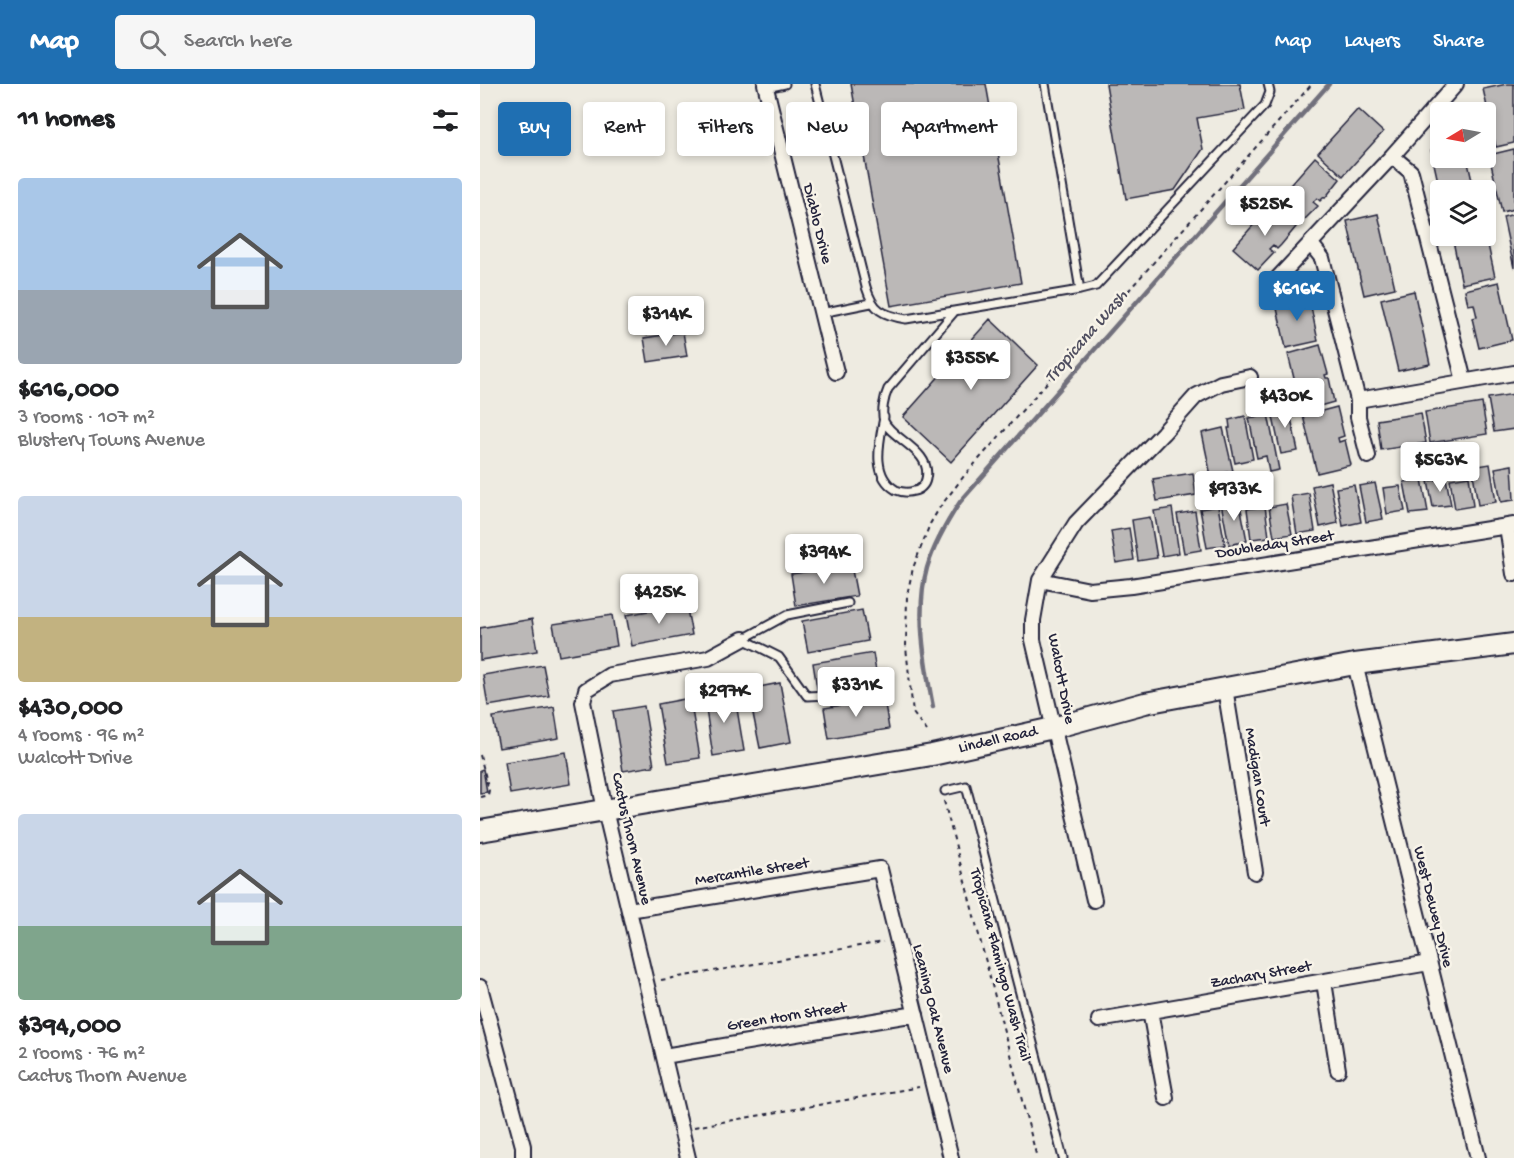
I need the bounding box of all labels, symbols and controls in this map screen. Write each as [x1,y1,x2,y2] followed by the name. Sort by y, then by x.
[115,15,535,69] search box
[30,26,79,59] text: Map
[136,26,169,59] icon: search
[184,29,292,55] text: Search here
[1275,30,1311,55] text: Map
[1344,30,1400,55] text: Layers
[1433,30,1484,55] text: Share
[498,102,571,156] chip: Buy
[583,102,665,156] chip: Rent
[677,102,774,156] chip: Filters
[786,102,869,156] chip: New
[881,102,1017,156] chip: Apartment
[1430,102,1496,168] north arrow
[1430,102,1496,246] map controls
[429,104,462,137] icon: filters
[18,105,114,136] text: 11 homes
[1430,180,1496,246] button: layers
[797,181,835,267] street label: Diablo Drive
[1223,186,1307,237] pin: $525K
[1240,194,1290,217] text: $525K
[186,217,294,325] icon: home
[1255,271,1339,322] pin: $616K
[1273,279,1321,302] text: $616K
[1041,286,1133,388] water label: Tropicana Wash
[624,296,708,347] pin: $314K
[642,304,690,327] text: $314K
[929,340,1013,391] pin: $355K
[945,348,997,371] text: $355K
[18,376,119,407] text: $616,000
[1243,378,1327,429] pin: $430K
[1259,386,1311,409] text: $430K
[18,407,155,430] text: 3 rooms · 107 m²
[18,430,205,453] text: Blustery Towns Avenue
[1398,442,1482,493] pin: $563K
[1414,450,1466,473] text: $563K
[1192,471,1276,522] pin: $933K
[1209,479,1259,502] text: $933K
[1214,527,1337,565] street label: Doubleday Street
[782,534,866,585] pin: $394K
[186,535,294,643] icon: home
[799,542,849,565] text: $394K
[617,574,701,625] pin: $425K
[634,582,684,605] text: $425K
[1042,632,1078,726] street label: Walcott Drive
[814,667,898,718] pin: $331K
[682,673,766,724] pin: $297K
[832,675,880,698] text: $331K
[699,681,749,704] text: $297K
[18,694,123,725] text: $430,000
[957,722,1041,758] street label: Lindell Road
[18,725,144,748] text: 4 rooms · 96 m²
[1239,727,1273,829] street label: Madigan Court
[18,748,132,771] text: Walcott Drive
[606,771,655,908] street label: Cactus Thorn Avenue
[1408,845,1456,970] street label: West Dewey Drive
[186,853,294,961] icon: home
[694,854,812,891] street label: Mercantile Street
[964,866,1034,1063] street label: Tropicana Flamingo Wash Trail
[907,943,957,1076] street label: Leaning Oak Avenue
[1209,958,1314,994] street label: Zachary Street
[726,999,850,1037] street label: Green Horn Street
[18,1012,121,1043] text: $394,000
[18,1043,145,1066] text: 2 rooms · 76 m²
[18,1066,187,1089] text: Cactus Thorn Avenue

